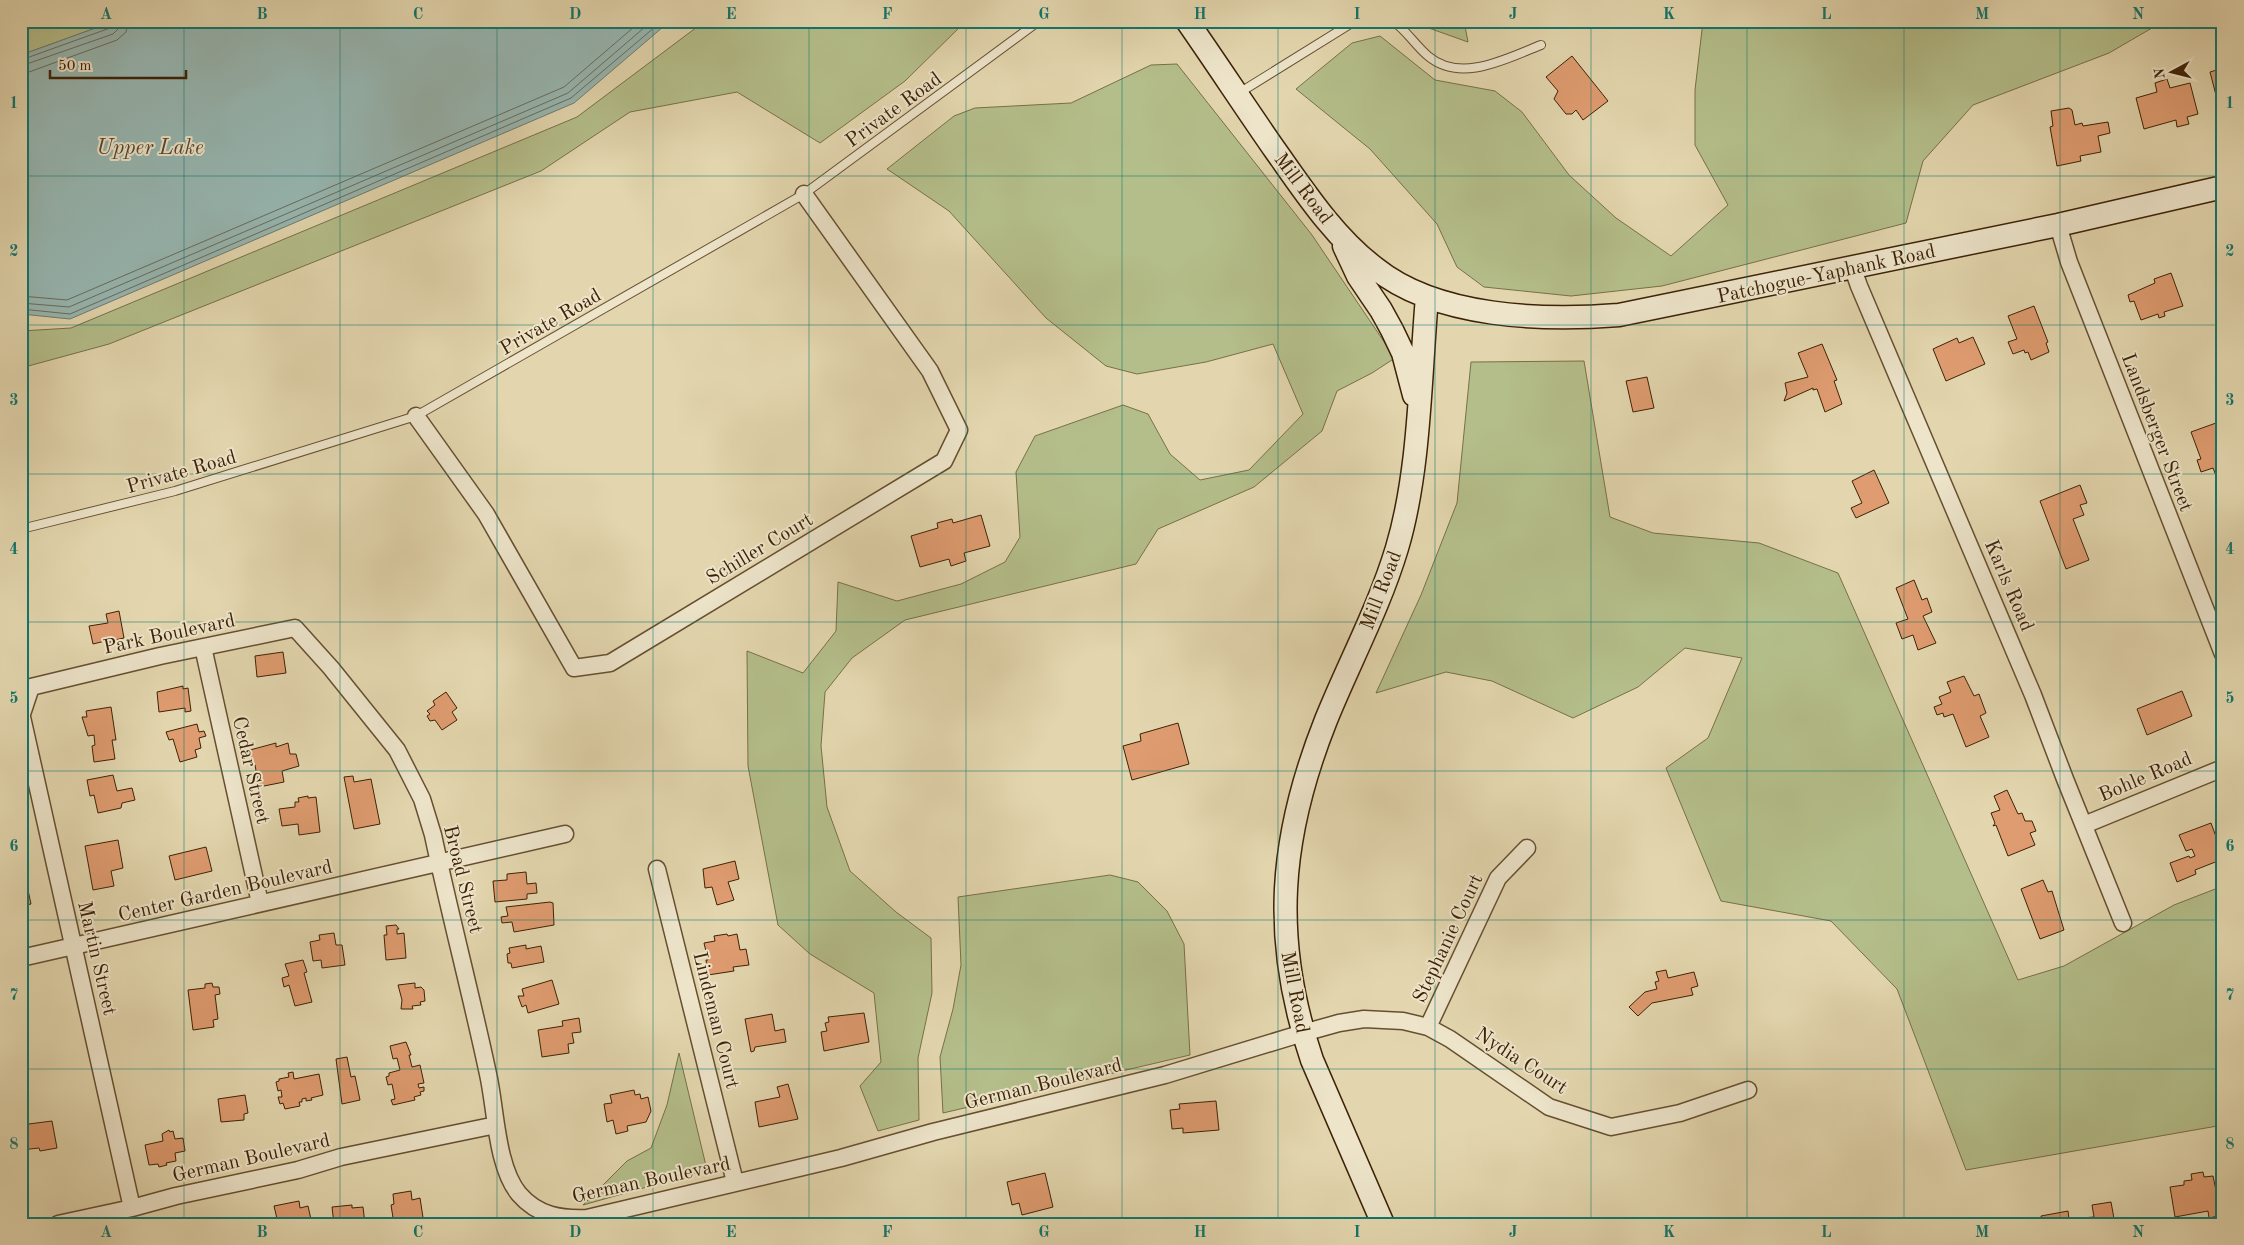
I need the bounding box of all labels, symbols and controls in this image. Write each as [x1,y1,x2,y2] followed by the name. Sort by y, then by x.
[100,7,112,23] text: A
[256,7,268,23] text: B
[413,7,423,23] text: C
[569,7,581,23] text: D
[725,7,737,23] text: E
[882,7,893,23] text: F
[1038,7,1050,23] text: G
[1193,7,1207,23] text: H
[1353,7,1361,23] text: I
[1509,7,1518,23] text: J
[1663,7,1675,23] text: K
[1821,7,1832,23] text: L
[1975,7,1989,23] text: M
[2132,7,2145,23] text: N
[50,48,186,80] scale bar
[2146,48,2196,98] north arrow
[58,59,92,74] text: 50 m
[2152,67,2168,80] text: N
[842,69,946,152] street label: Private Road
[9,96,19,112] text: 1
[2225,96,2235,112] text: 1
[96,138,204,159] water label: Upper Lake
[1269,150,1335,228] street label: Mill Road
[1715,242,1937,308] street label: Patchogue-Yaphank Road
[9,244,19,260] text: 2
[2225,244,2235,260] text: 2
[497,286,605,360] street label: Private Road
[2117,351,2196,515] street label: Landsberger Street
[9,393,19,409] text: 3
[2225,393,2235,409] text: 3
[124,448,239,498] street label: Private Road
[703,510,817,589] street label: Schiller Court
[1980,537,2036,635] street label: Karls Road
[9,542,19,558] text: 4
[2225,542,2235,558] text: 4
[1358,548,1406,633] street label: Mill Road
[102,611,237,659] street label: Park Boulevard
[9,691,19,707] text: 5
[2225,691,2235,707] text: 5
[228,715,272,826] street label: Cedar Street
[2096,749,2195,806] street label: Bohle Road
[439,823,485,936] street label: Broad Street
[9,839,19,855] text: 6
[2225,839,2235,855] text: 6
[116,858,335,926] street label: Center Garden Boulevard
[1410,871,1487,1006] street label: Stephanie Court
[73,899,119,1018] street label: Martin Street
[688,950,742,1091] street label: Lindeman Court
[1276,950,1312,1035] street label: Mill Road
[9,988,19,1004] text: 7
[2225,988,2235,1004] text: 7
[1471,1025,1571,1099] street label: Nydia Court
[963,1056,1124,1114] street label: German Boulevard
[171,1131,332,1187] street label: German Boulevard
[9,1137,19,1153] text: 8
[2225,1137,2235,1153] text: 8
[570,1154,732,1208] street label: German Boulevard
[100,1225,112,1241] text: A
[256,1225,268,1241] text: B
[413,1225,423,1241] text: C
[569,1225,581,1241] text: D
[725,1225,737,1241] text: E
[882,1225,893,1241] text: F
[1038,1225,1050,1241] text: G
[1193,1225,1207,1241] text: H
[1353,1225,1361,1241] text: I
[1509,1225,1518,1241] text: J
[1663,1225,1675,1241] text: K
[1821,1225,1832,1241] text: L
[1975,1225,1989,1241] text: M
[2132,1225,2145,1241] text: N

